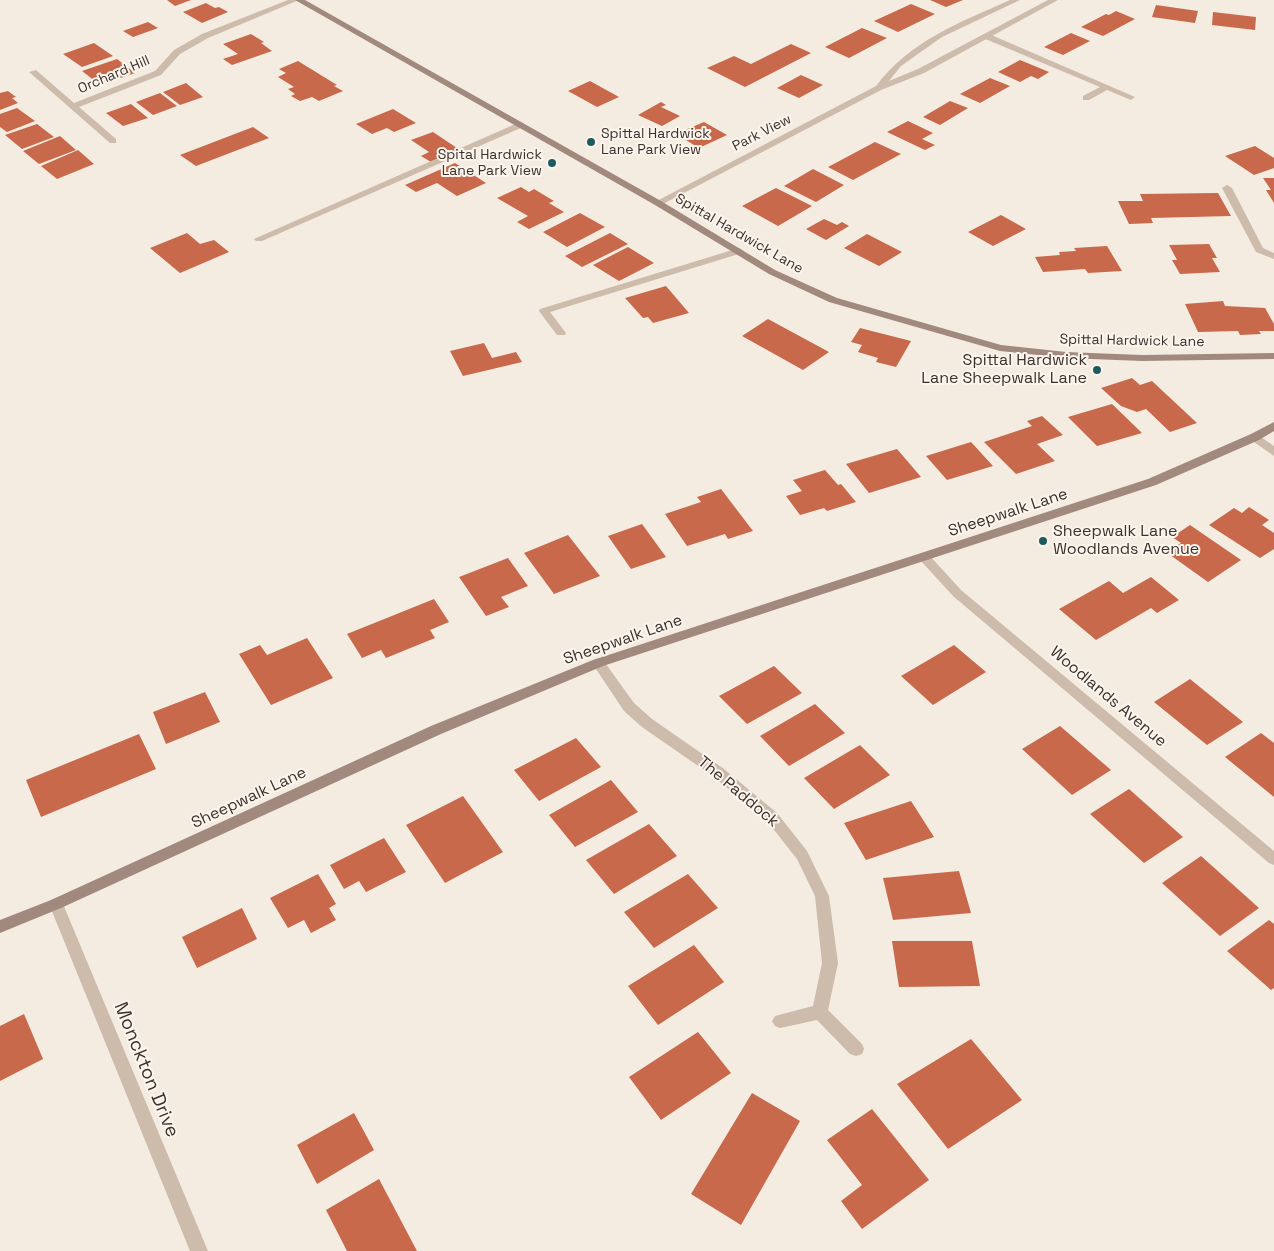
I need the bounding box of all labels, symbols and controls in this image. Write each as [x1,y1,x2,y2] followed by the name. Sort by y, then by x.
[76,52,152,98] street label: Orchard Hill
[730,111,794,155] street label: Park View
[601,126,710,158] place label: Spittal Hardwick Lane Park View
[585,136,597,148] marker: Spittal Hardwick Lane Park View
[438,147,542,180] place label: Spital Hardwick Lane Park View
[546,157,558,169] marker: Spital Hardwick Lane Park View
[672,190,806,278] street label: Spittal Hardwick Lane
[1059,331,1205,351] street label: Spittal Hardwick Lane
[921,351,1087,389] place label: Spittal Hardwick Lane Sheepwalk Lane
[1091,364,1103,376] marker: Spittal Hardwick Lane Sheepwalk Lane
[946,485,1070,541] street label: Sheepwalk Lane
[1053,522,1199,560] place label: Sheepwalk Lane Woodlands Avenue
[1037,535,1049,547] marker: Sheepwalk Lane Woodlands Avenue
[561,611,685,669] street label: Sheepwalk Lane
[1046,643,1170,751] street label: Woodlands Avenue
[694,753,782,831] street label: The Paddock
[189,763,309,833] street label: Sheepwalk Lane
[109,999,183,1141] street label: Monckton Drive

